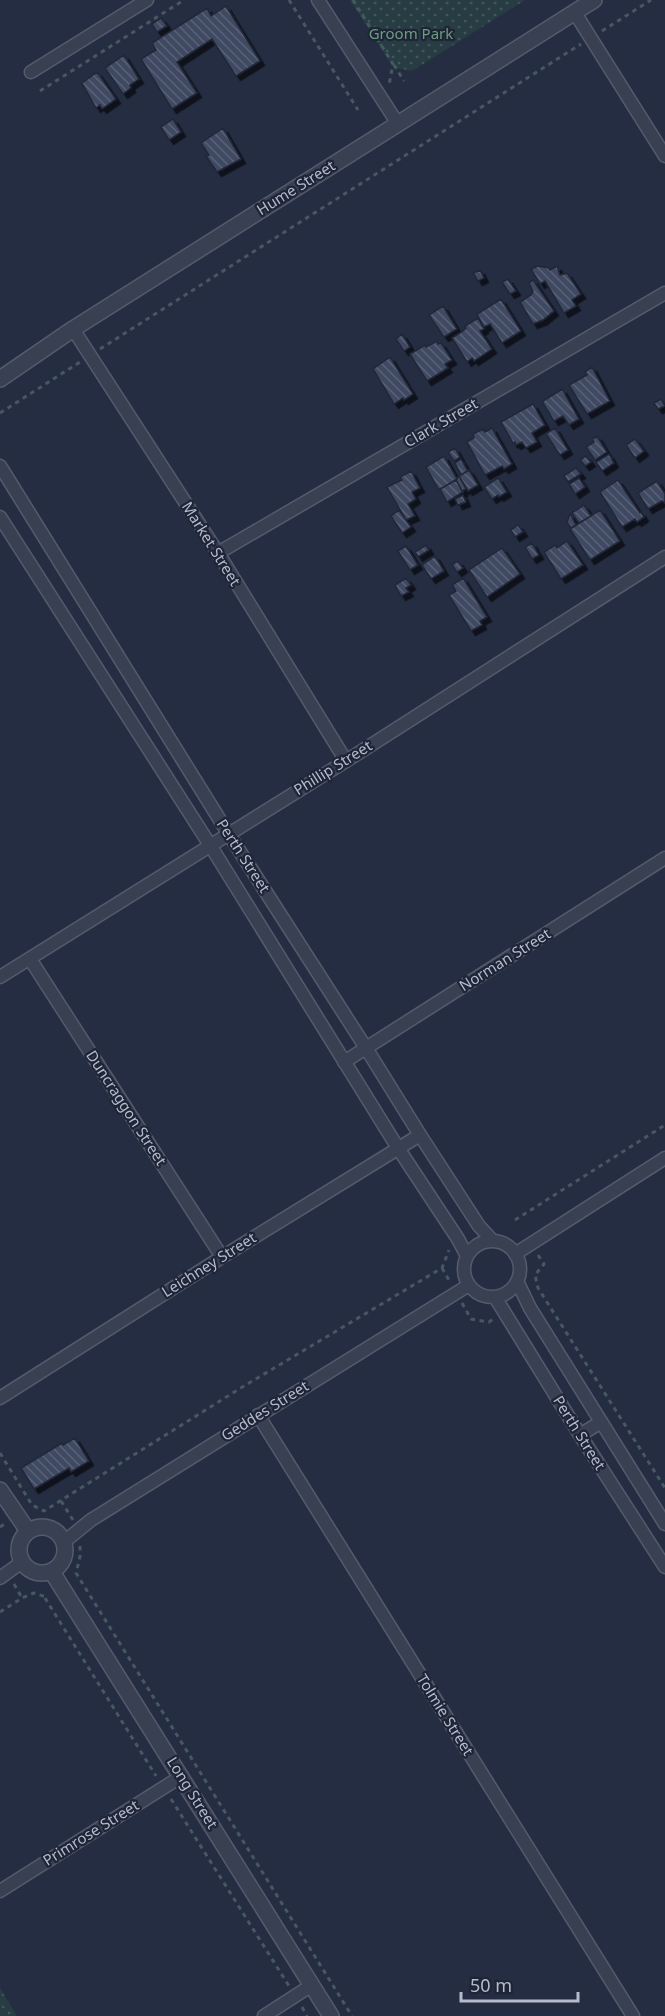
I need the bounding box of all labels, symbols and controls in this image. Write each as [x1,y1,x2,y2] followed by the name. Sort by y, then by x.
[369,23,453,43] park label: Groom Park
[253,155,339,219] street label: Hume Street
[400,393,481,451] street label: Clark Street
[178,498,246,590] street label: Market Street
[289,735,376,799] street label: Phillip Street
[213,815,275,897] street label: Perth Street
[455,923,554,995] street label: Norman Street
[82,1046,172,1169] street label: Duncraggon Street
[158,1227,260,1301] street label: Leichney Street
[217,1375,312,1445] street label: Geddes Street
[549,1391,611,1474] street label: Perth Street
[413,1670,479,1759] street label: Tolmie Street
[163,1753,223,1833] street label: Long Street
[39,1794,143,1870] street label: Primrose Street
[461,1965,578,2003] scale bar
[470,1973,512,1997] text: 50 m

